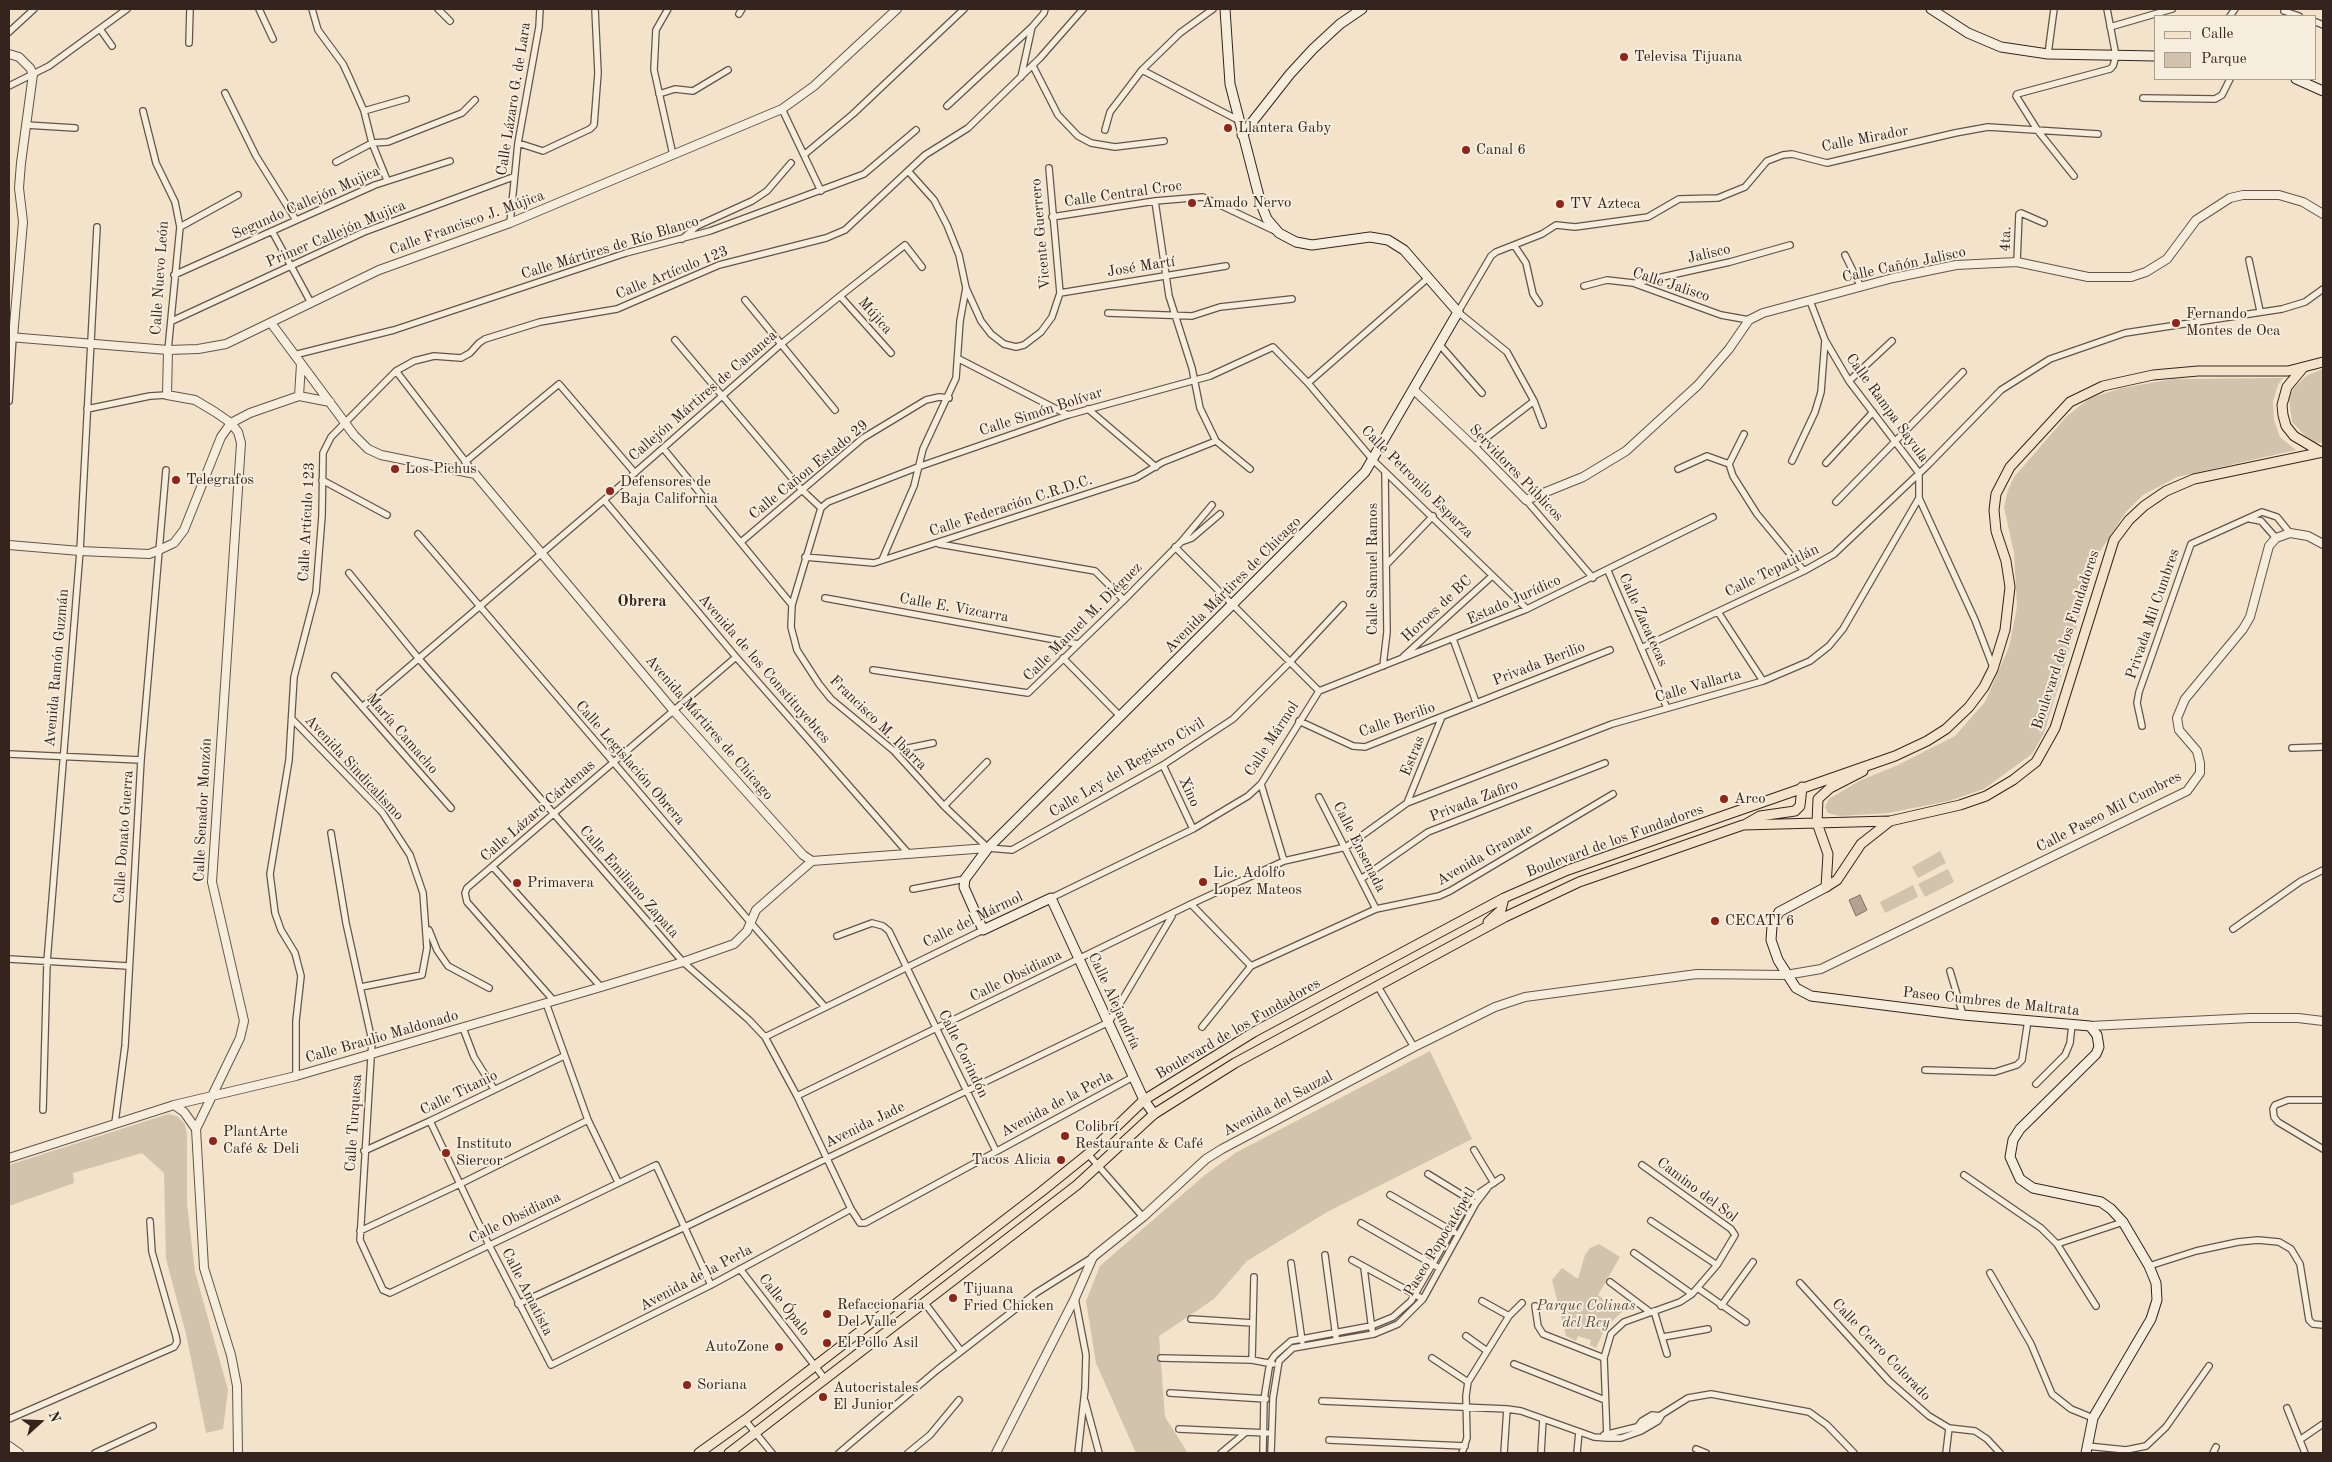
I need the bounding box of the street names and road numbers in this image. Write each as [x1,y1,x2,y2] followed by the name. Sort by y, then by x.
[493,21,535,177] street label: Calle Lázaro G. de Lara
[1820,122,1910,156] street label: Calle Mirador
[229,162,383,244] street label: Segundo Callejón Mujica
[1063,177,1183,211] street label: Calle Central Croc
[1027,178,1055,290] street label: Vicente Guerrero
[387,187,547,259] street label: Calle Francisco J. Mújica
[263,196,409,272] street label: Primer Callejón Mujica
[519,212,701,284] street label: Calle Mártires de Río Blanco
[147,220,173,336] street label: Calle Nuevo León
[1997,226,2015,252] street label: 4ta.
[1685,240,1733,268] street label: Jalisco
[613,242,731,304] street label: Calle Artículo 123
[1840,243,1968,287] street label: Calle Cañón Jalisco
[1106,253,1176,281] street label: José Martí
[1630,264,1712,306] street label: Calle Jalisco
[854,294,896,338] street label: Mújica
[625,327,781,465] street label: Callejón Mártires de Cananea
[1842,350,1932,466] street label: Calle Rampa Sayula
[977,384,1105,440] street label: Calle Simón Bolívar
[746,416,872,524] street label: Calle Cañon Estado 29
[1465,421,1567,525] street label: Servidores Públicos
[1357,422,1477,542] street label: Calle Petronilo Esparza
[295,462,319,582] street label: Calle Artículo 123
[927,471,1095,541] street label: Calle Federación C.R.D.C.
[1364,503,1382,635] street label: Calle Samuel Ramos
[1161,513,1305,657] street label: Avenida Mártires de Chicago
[1722,540,1822,602] street label: Calle Tepatitlán
[2122,546,2184,682] street label: Privada Mil Cumbres
[2029,548,2103,732] street label: Boulevard de los Fundadores
[1020,559,1146,685] street label: Calle Manuel M. Diéguez
[1614,570,1672,670] street label: Calle Zacatecas
[1464,571,1564,629] street label: Estado Jurídico
[1398,572,1476,646] street label: Horoes de BC
[41,588,73,748] street label: Avenida Ramón Guzmán
[694,590,834,748] street label: Avenida de los Constituyebtes
[898,590,1010,626] street label: Calle E. Vizcarra
[1490,638,1588,690] street label: Privada Berilio
[641,652,777,804] street label: Avenida Mártires de Chicago
[1653,665,1743,707] street label: Calle Vallarta
[825,672,931,774] street label: Francisco M. Ibarra
[362,690,442,778] street label: María Camacho
[571,697,689,829] street label: Calle Legislación Obrera
[1241,698,1303,780] street label: Calle Mármol
[1356,699,1438,741] street label: Calle Berilio
[301,712,407,824] street label: Avenida Sindicalismo
[1046,714,1208,822] street label: Calle Ley del Registro Civil
[1397,733,1429,779] street label: Estras
[190,738,216,882] street label: Calle Senador Monzón
[477,756,599,866] street label: Calle Lázaro Cárdenas
[2033,767,2185,857] street label: Calle Paseo Mil Cumbres
[110,770,138,904] street label: Calle Donato Guerra
[1174,774,1204,810] street label: Xino
[1427,776,1521,826] street label: Privada Zafiro
[1328,799,1390,895] street label: Calle Ensenada
[1524,801,1706,881] street label: Boulevard de los Fundadores
[1434,820,1536,890] street label: Avenida Granate
[575,822,683,942] street label: Calle Emiliano Zapata
[920,888,1026,952] street label: Calle del Mármol
[967,946,1065,1006] street label: Calle Obsidiana
[1084,950,1144,1052] street label: Calle Alejandría
[1152,974,1324,1084] street label: Boulevard de los Fundadores
[1902,984,2080,1020] street label: Paseo Cumbres de Maltrata
[303,1007,461,1067] street label: Calle Braulio Maldonado
[934,1007,992,1101] street label: Calle Corindón
[417,1067,501,1119] street label: Calle Titanio
[998,1067,1116,1141] street label: Avenida de la Perla
[1220,1067,1336,1141] street label: Avenida del Sauzal
[342,1074,366,1172] street label: Calle Turquesa
[822,1098,908,1152] street label: Avenida Jade
[1653,1154,1741,1226] street label: Camino del Sol
[1400,1184,1480,1300] street label: Paseo Popocatépetl
[466,1188,564,1248] street label: Calle Obsidiana
[637,1241,755,1315] street label: Avenida de la Perla
[497,1245,557,1339] street label: Calle Amatista
[754,1270,814,1340] street label: Calle Ópalo
[1828,1295,1934,1405] street label: Calle Cerro Colorado

